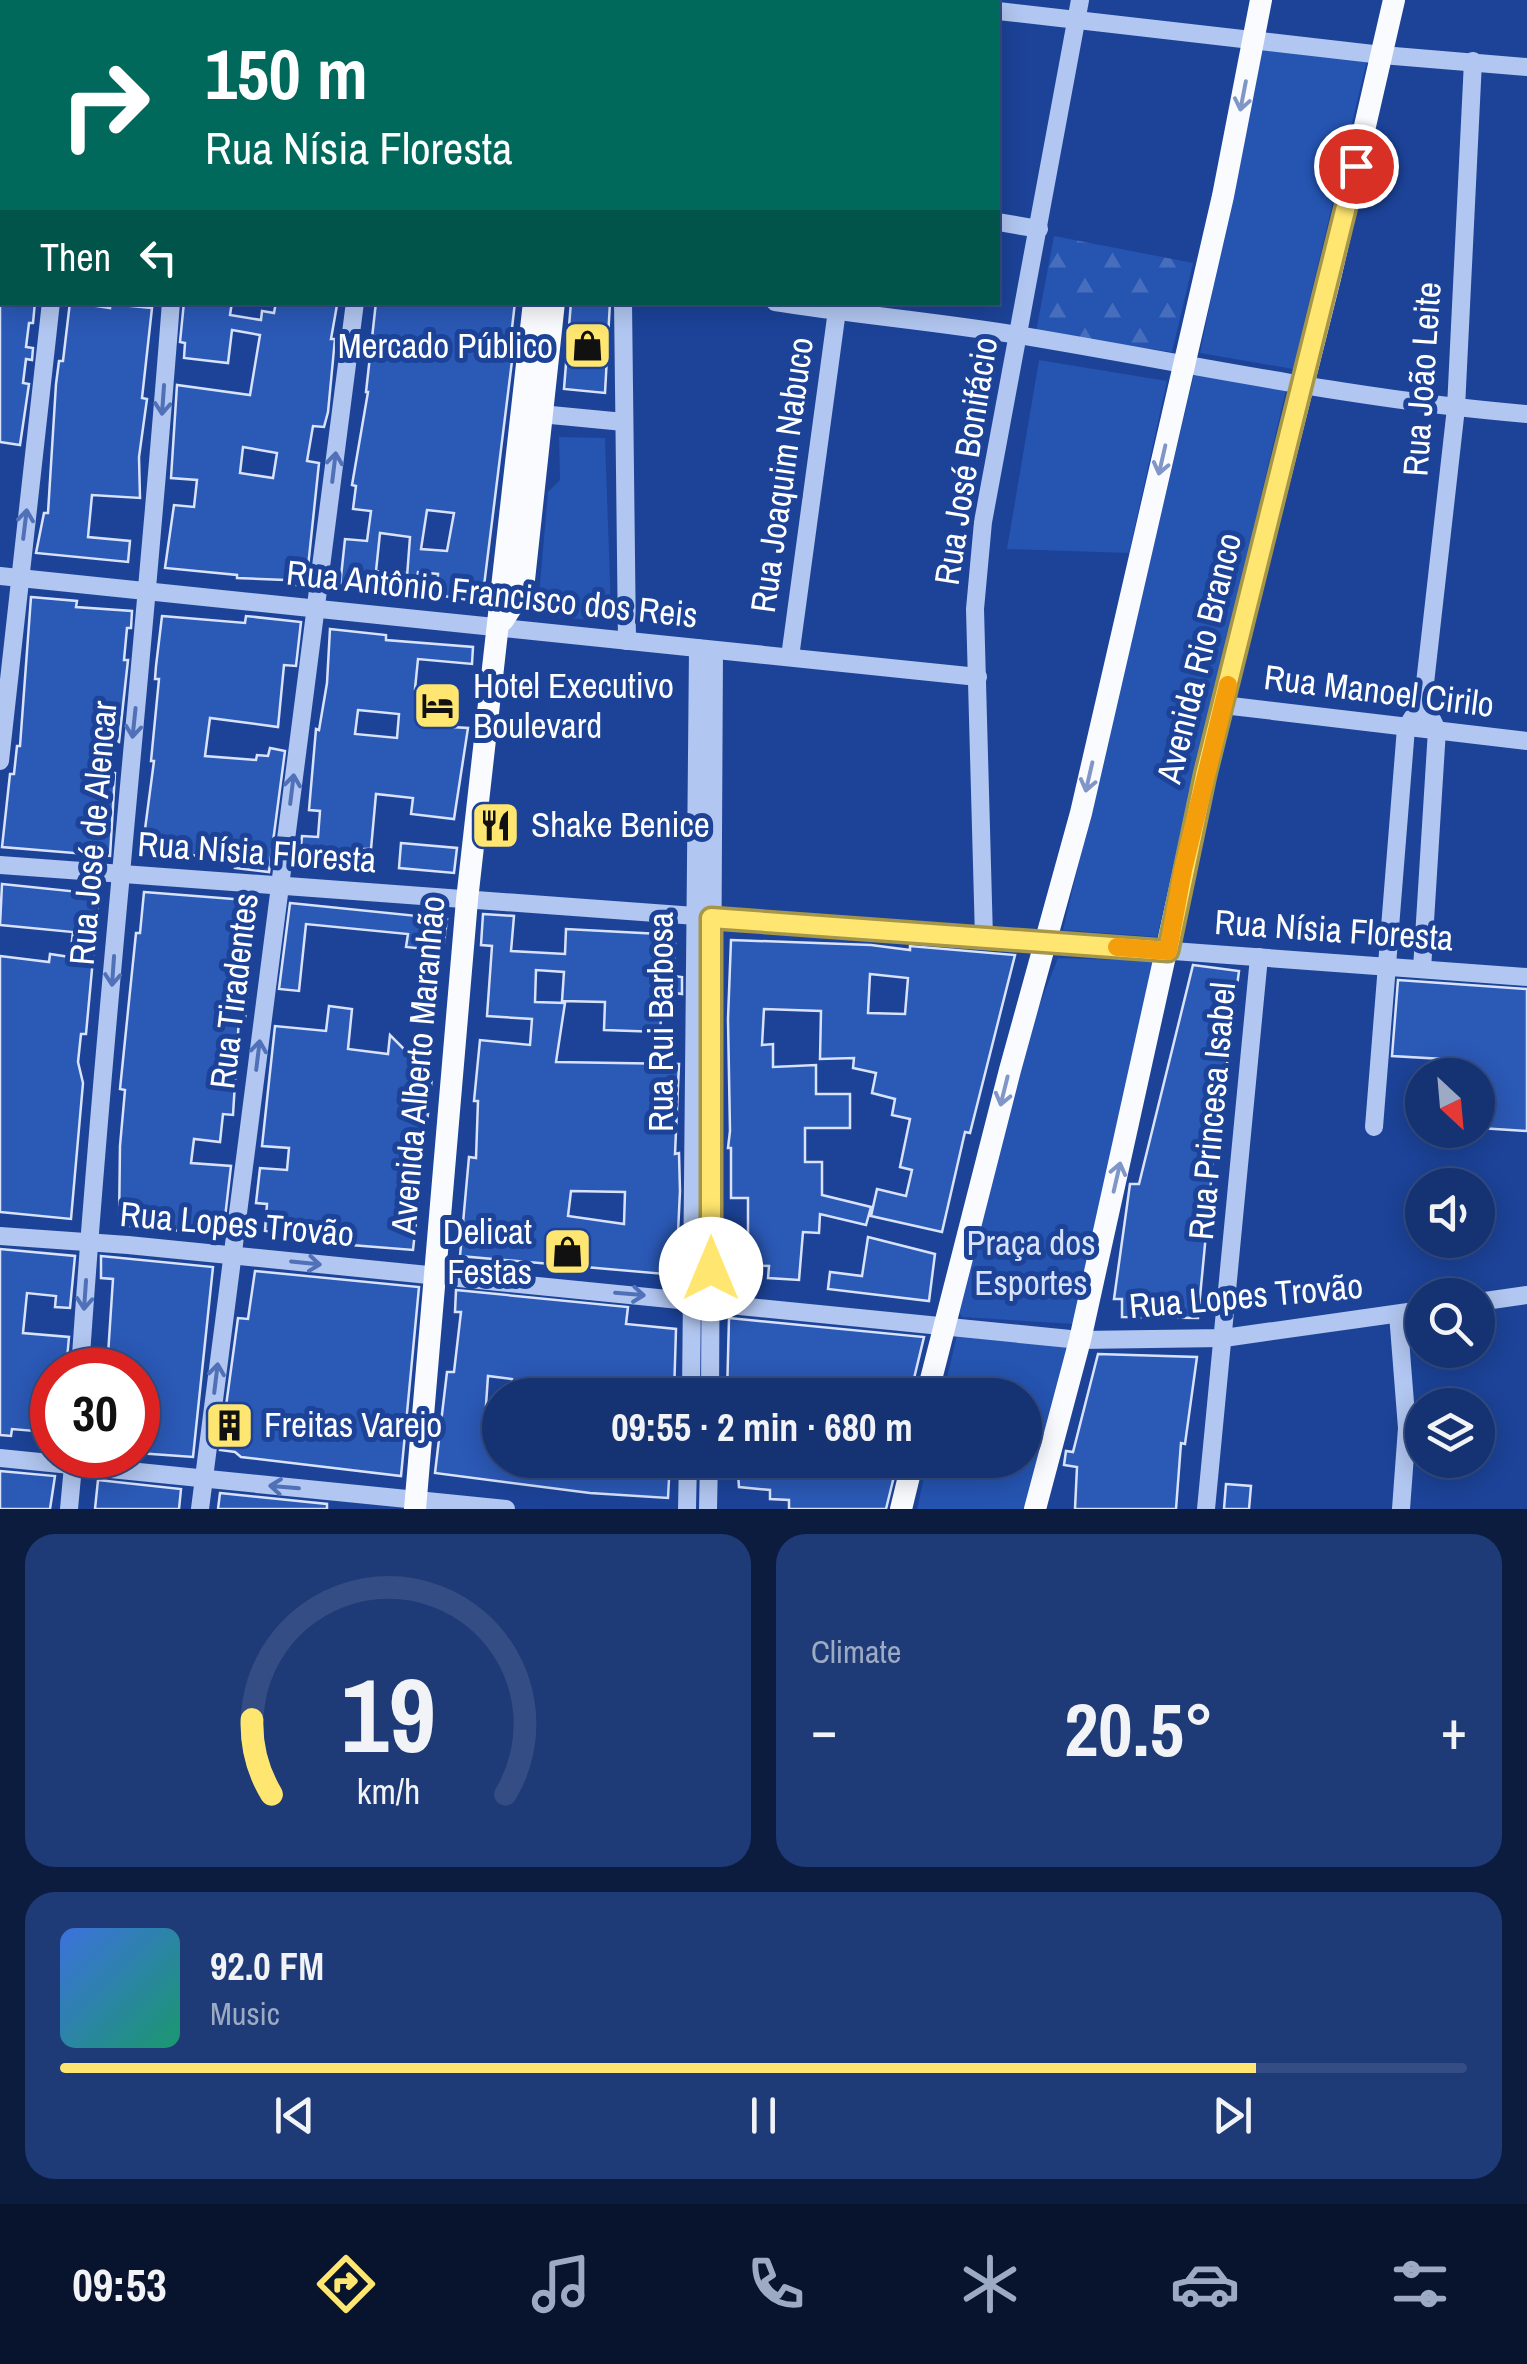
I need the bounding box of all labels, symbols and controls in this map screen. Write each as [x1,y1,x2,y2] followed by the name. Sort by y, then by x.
[205,27,368,121] text: 150 m
[40,40,170,170] icon: right
[1233,79,1252,111] one-way arrow
[205,117,513,178] text: Rua Nísia Floresta
[1314,124,1399,209] pin
[1329,139,1384,194] icon: arrive
[131,230,186,285] icon: left
[40,232,111,283] text: Then
[1391,280,1452,478] street label: Rua João Leite
[562,320,614,372] shop icon: Mercado Público
[338,322,553,369] place label: Mercado Público
[739,334,824,616] street label: Rua Joaquim Nabuco
[923,334,1008,588] street label: Rua José Bonifácio
[154,383,173,415] one-way arrow
[1152,444,1170,476] one-way arrow
[325,451,344,484] one-way arrow
[16,509,35,541] one-way arrow
[1144,528,1252,789] street label: Avenida Rio Branco
[284,549,700,638] street label: Rua Antônio Francisco dos Reis
[1261,653,1497,728] street label: Rua Manoel Cirilo
[473,662,674,749] place label: Hotel Executivo Boulevard
[412,680,464,732] hotel icon: Hotel Executivo Boulevard
[58,699,127,967] street label: Rua José de Alencar
[125,707,144,739] one-way arrow
[1079,760,1098,792] one-way arrow
[284,774,302,806] one-way arrow
[470,799,522,851] restaurant icon: Shake Benice
[531,801,710,848] place label: Shake Benice
[136,820,378,883] street label: Rua Nísia Floresta
[198,890,269,1091] street label: Rua Tiradentes
[379,894,456,1237] street label: Avenida Alberto Maranhão
[1213,898,1455,961] street label: Rua Nísia Floresta
[637,912,684,1132] street label: Rua Rui Barbosa
[103,955,122,987] one-way arrow
[1177,980,1246,1242] street label: Rua Princesa Isabel
[249,1040,268,1072] one-way arrow
[1405,1058,1495,1148] north arrow
[1405,1058,1495,1478] map controls
[994,1075,1013,1106] one-way arrow
[1109,1161,1127,1193] one-way arrow
[1405,1168,1495,1258] button: sound
[118,1190,356,1257] street label: Rua Lopes Trovão
[443,1208,532,1295] place label: Delicat Festas
[659,1217,763,1321] position arrow
[966,1219,1096,1306] park label: Praça dos Esportes
[541,1226,593,1278] shop icon: Delicat Festas
[290,1253,322,1272] one-way arrow
[1127,1262,1365,1329] street label: Rua Lopes Trovão
[1405,1278,1495,1368] button: search
[75,1279,94,1311] one-way arrow
[613,1284,645,1303] one-way arrow
[30,1348,160,1478] speed limit sign: 30
[208,1362,226,1394] one-way arrow
[1405,1388,1495,1478] button: layers
[203,1399,255,1451] building icon: Freitas Varejo
[264,1401,442,1448] place label: Freitas Varejo
[611,1402,913,1453] text: 09:55 · 2 min · 680 m
[269,1478,301,1497] one-way arrow
[811,1630,901,1673] text: Climate
[341,1644,435,1784] text: 19
[1064,1678,1214,1779] text: 20.5°
[811,1692,837,1766] text: −
[1441,1692,1467,1766] text: +
[356,1767,420,1815] text: km/h
[210,1941,324,1992] text: 92.0 FM
[210,1992,280,2035] text: Music
[267,2088,322,2143] icon: previous
[736,2088,791,2143] icon: pause
[1205,2088,1260,2143] icon: next
[311,2249,381,2319] icon: directions
[526,2249,596,2319] icon: music
[741,2249,811,2319] icon: phone
[955,2249,1025,2319] icon: climate
[1170,2249,1240,2319] icon: car
[1385,2249,1455,2319] icon: filters
[72,2254,167,2315] text: 09:53

